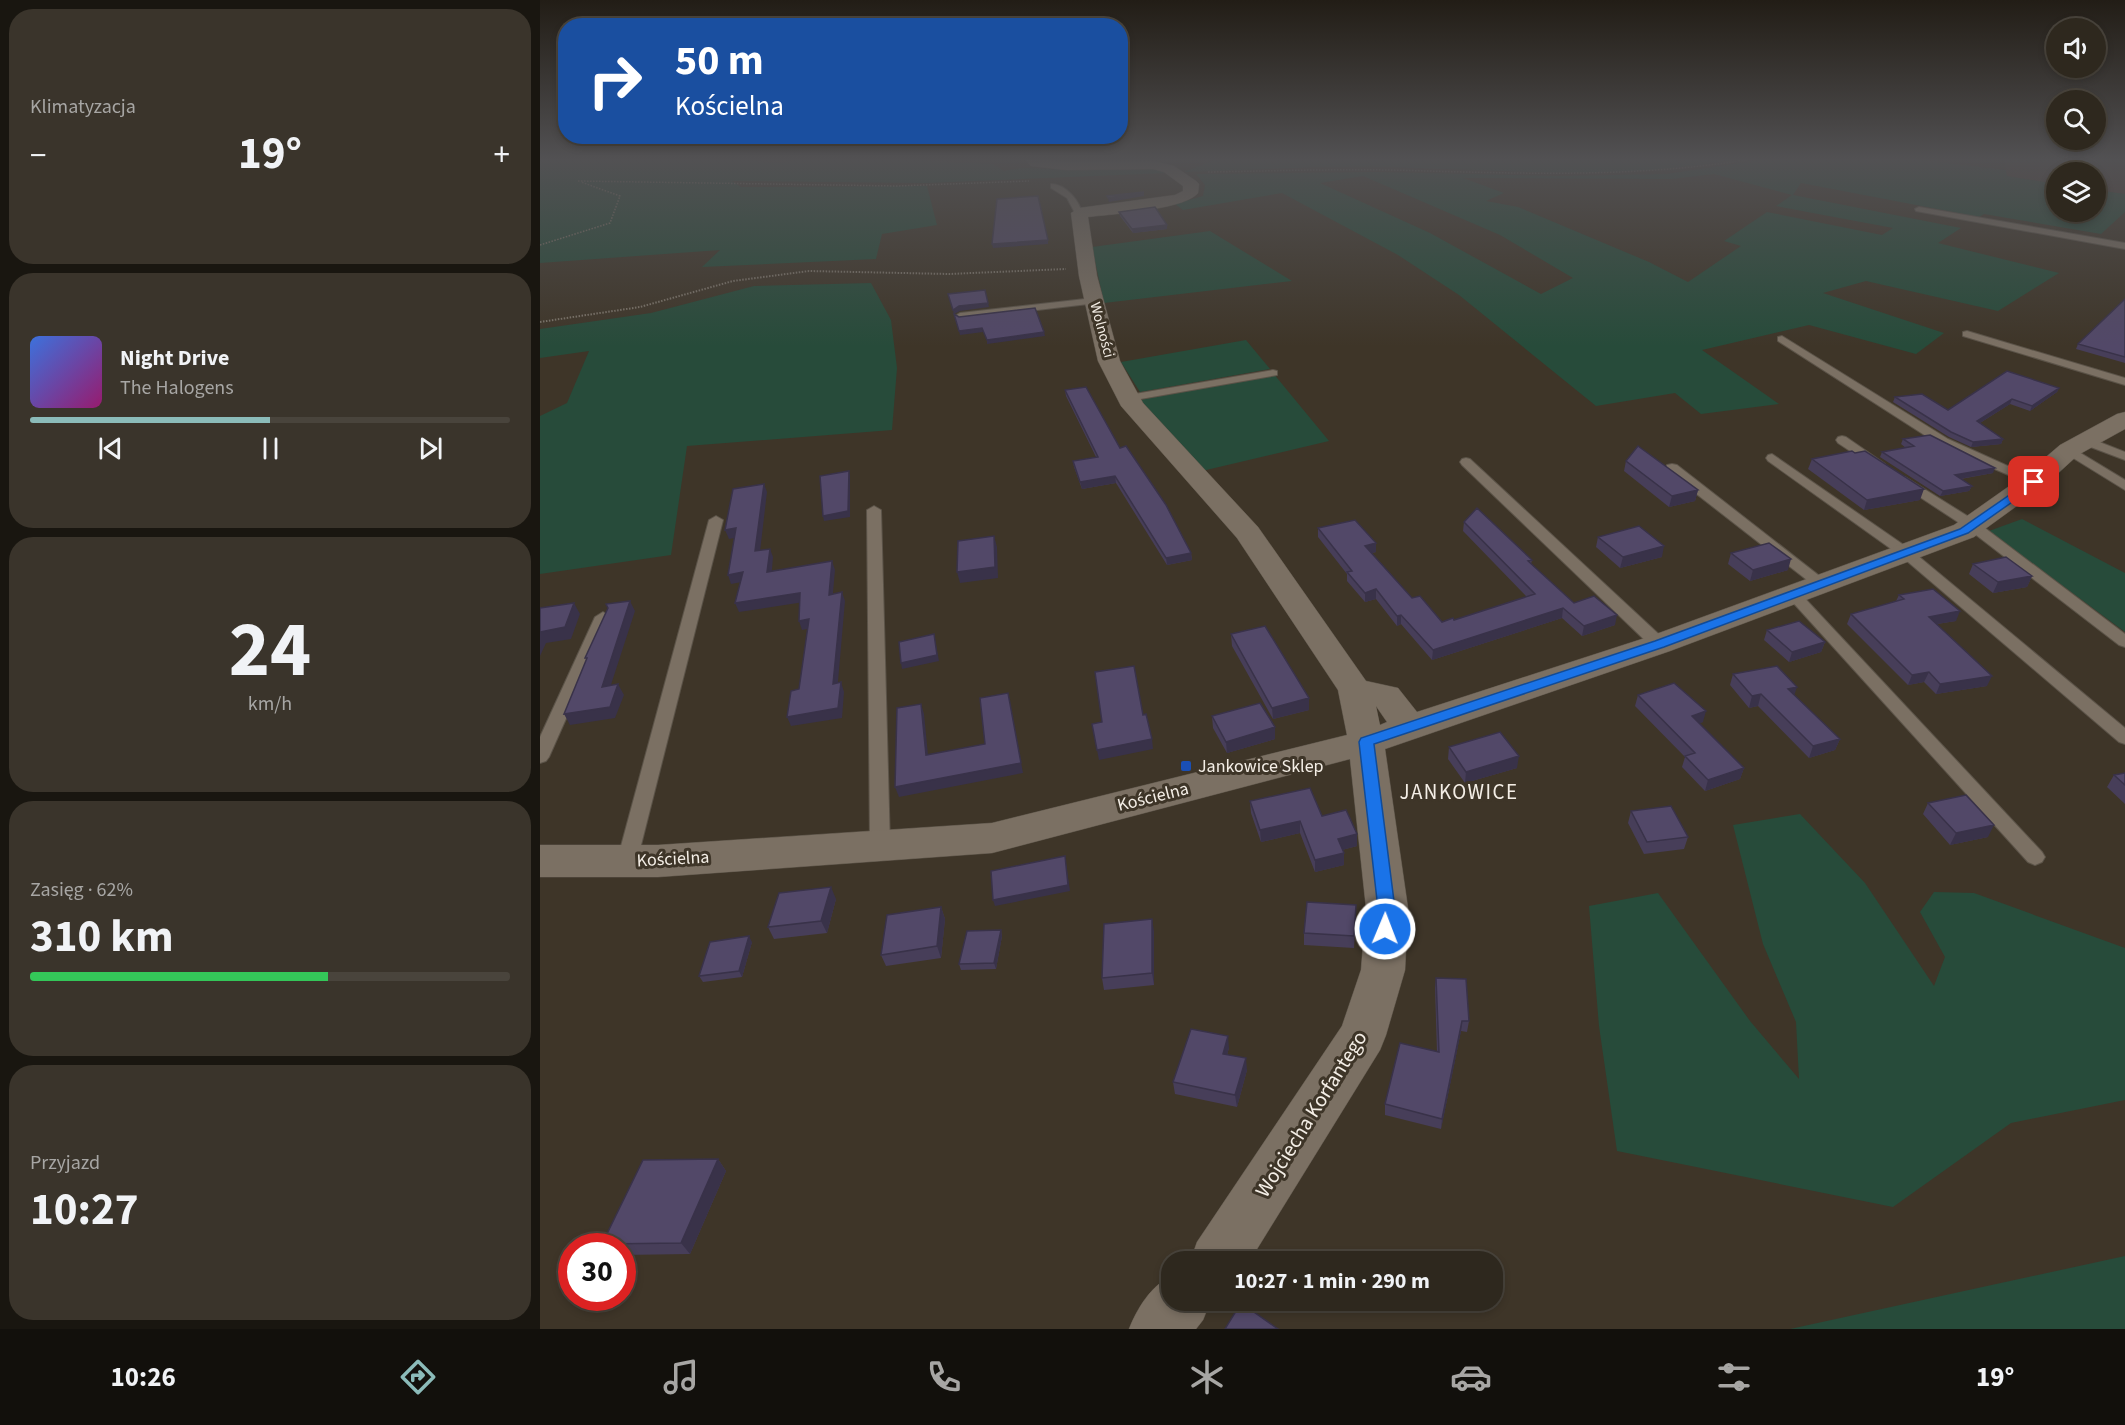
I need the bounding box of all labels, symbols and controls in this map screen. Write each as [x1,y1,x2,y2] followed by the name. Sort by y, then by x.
[2046,18,2106,222] map controls
[2046,18,2106,78] button: sound
[675,31,764,91] text: 50 m
[576,42,654,120] icon: right
[675,87,784,126] text: Kościelna
[2046,90,2106,150] button: search
[30,93,136,121] text: Klimatyzacja
[238,122,302,186] text: 19°
[30,132,46,179] text: −
[494,132,510,179] text: +
[2046,162,2106,222] button: layers
[1084,300,1120,360] street label: Wolności
[120,342,229,374] text: Night Drive
[120,374,234,402] text: The Halogens
[94,432,127,465] icon: previous
[254,432,287,465] icon: pause
[414,432,447,465] icon: next
[2008,456,2059,507] pin
[2017,465,2050,498] icon: arrive
[229,595,311,706] text: 24
[248,690,292,718] text: km/h
[1198,754,1324,779] place label: Jankowice Sklep
[1179,759,1193,773] marker: Jankowice Sklep
[1115,776,1191,818] street label: Kościelna
[1399,777,1519,807] district label: JANKOWICE
[636,845,710,873] street label: Kościelna
[30,876,133,904] text: Zasięg · 62%
[1353,897,1417,961] position arrow
[30,905,174,969] text: 310 km
[1248,1025,1374,1203] street label: Wojciecha Korfantego
[30,1149,100,1177] text: Przyjazd
[30,1178,139,1242] text: 10:27
[558,1233,636,1311] speed limit sign: 30
[1234,1265,1430,1297] text: 10:27 · 1 min · 290 m
[397,1356,439,1398] icon: directions
[660,1356,702,1398] icon: music
[923,1356,965,1398] icon: phone
[1186,1356,1228,1398] icon: climate
[1450,1356,1492,1398] icon: car
[1713,1356,1755,1398] icon: filters
[111,1358,176,1397] text: 10:26
[1976,1358,2014,1397] text: 19°

